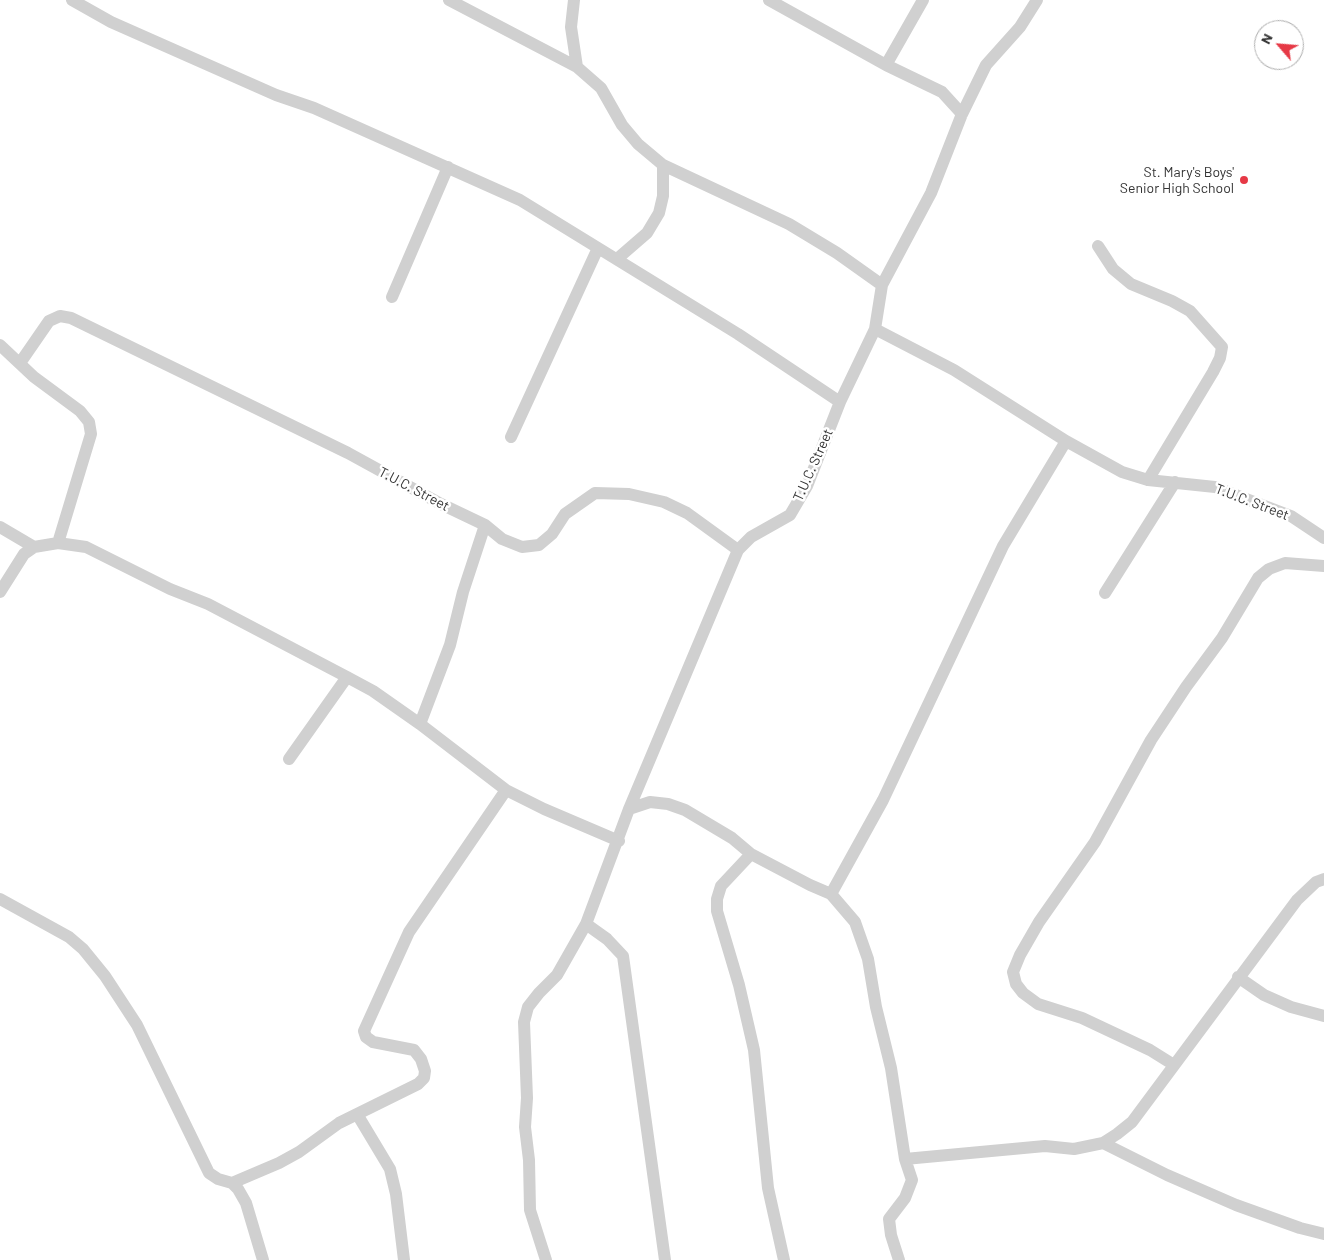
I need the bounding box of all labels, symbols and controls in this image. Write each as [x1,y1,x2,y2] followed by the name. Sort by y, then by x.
[1254,20,1304,70] north arrow
[1256,30,1276,46] text: N
[1120,164,1234,196] place label: St. Mary's Boys' Senior High School
[1238,174,1250,186] marker: St. Mary's Boys' Senior High School
[790,426,836,504] street label: T.U.C. Street
[376,463,452,515] street label: T.U.C. Street
[1213,480,1291,524] street label: T.U.C. Street

